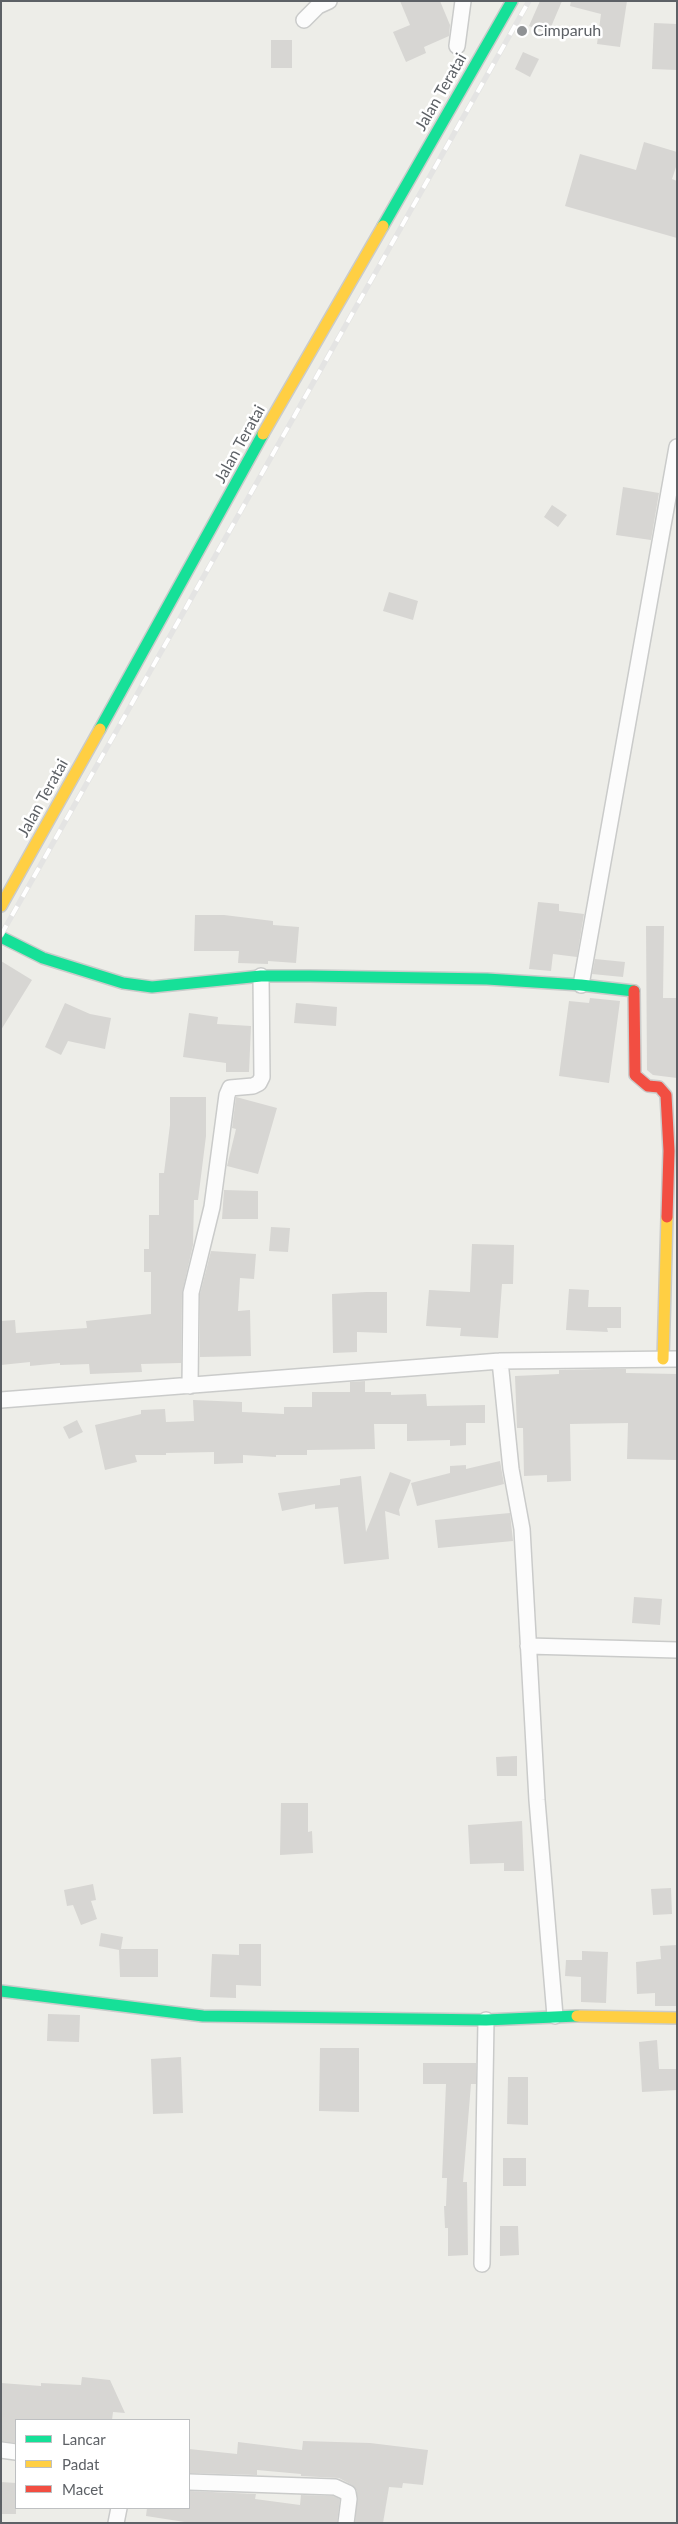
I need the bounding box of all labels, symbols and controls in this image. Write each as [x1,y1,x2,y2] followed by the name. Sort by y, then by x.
[533,21,601,41] place label: Cimparuh
[515,24,529,38] marker: Cimparuh
[411,50,471,134] street label: Jalan Teratai
[211,402,269,486] street label: Jalan Teratai
[14,756,72,840] street label: Jalan Teratai
[15,2419,190,2509] legend
[62,2430,106,2448] text: Lancar
[62,2455,99,2473] text: Padat
[62,2480,103,2498] text: Macet

